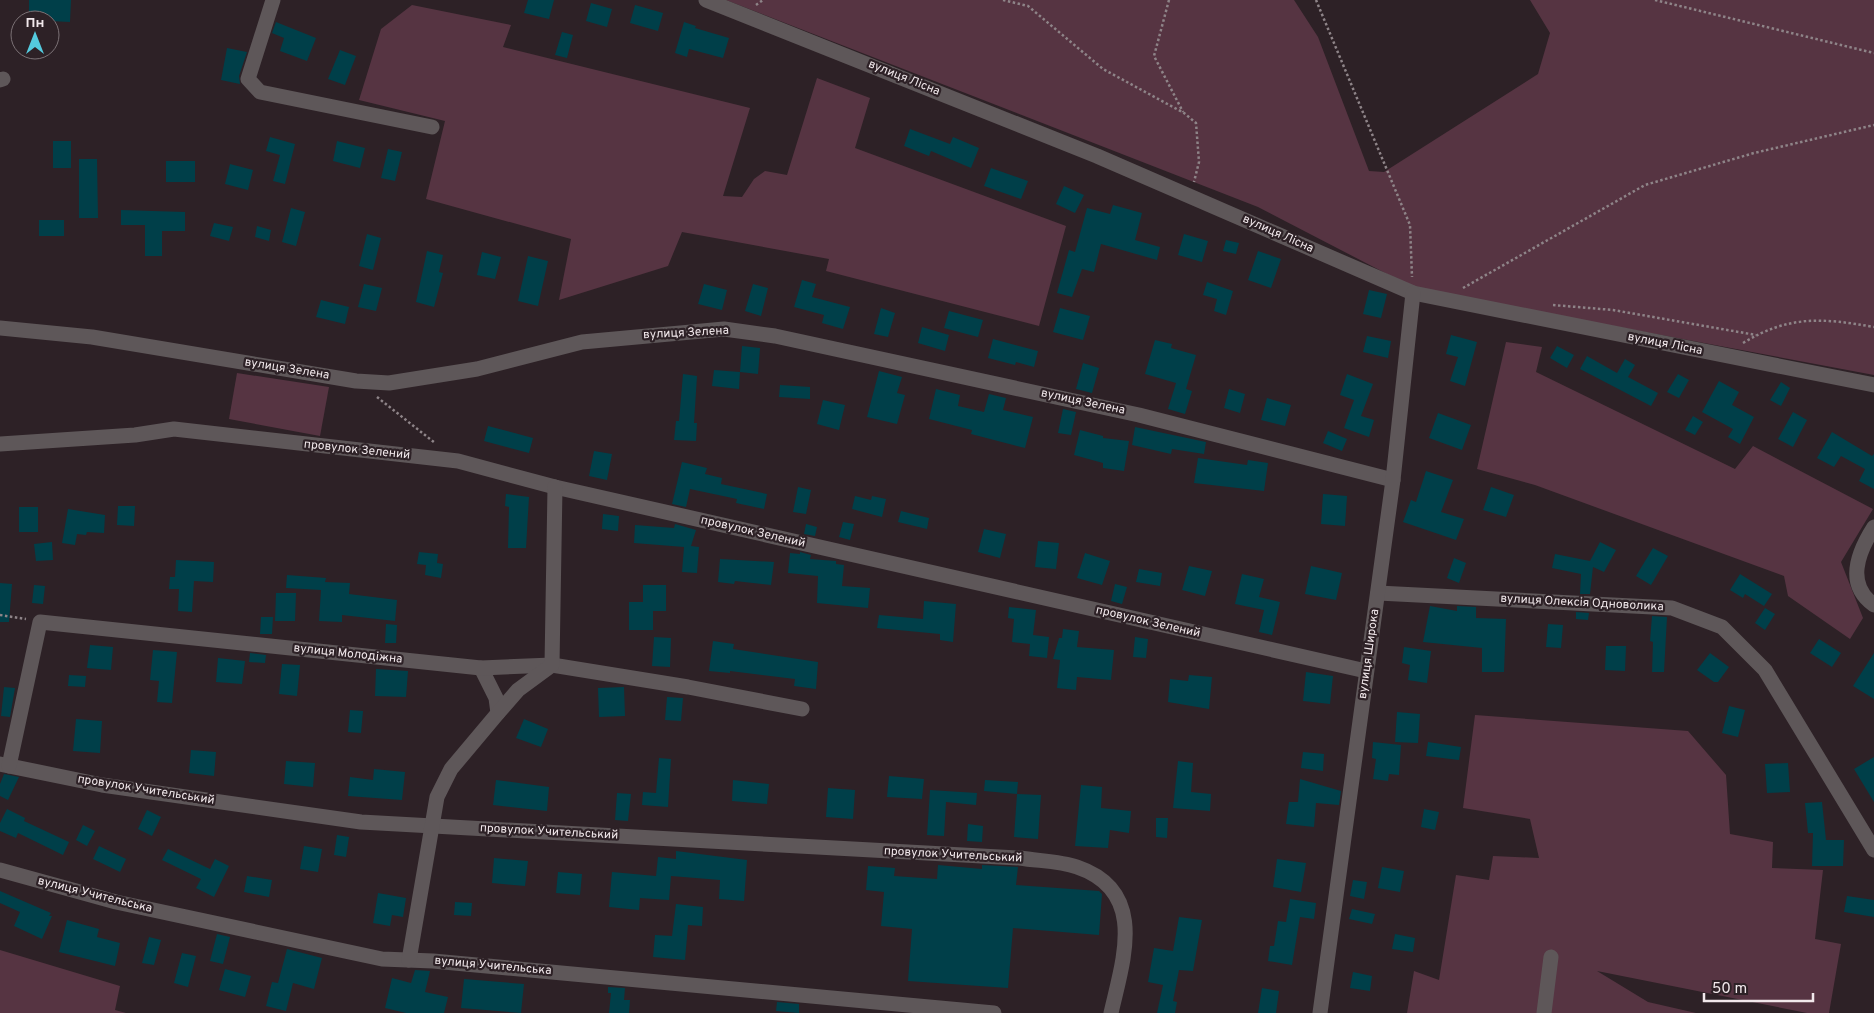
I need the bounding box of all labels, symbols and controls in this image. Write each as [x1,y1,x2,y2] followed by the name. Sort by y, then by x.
[10,10,60,60] north arrow
[26,15,44,32] text: Пн
[866,56,942,100] street label: вулиця Лісна
[1240,211,1316,257] street label: вулиця Лісна
[643,323,729,343] street label: вулиця Зелена
[1626,329,1704,359] street label: вулиця Лісна
[243,354,331,384] street label: вулиця Зелена
[1039,385,1127,419] street label: вулиця Зелена
[303,436,411,464] street label: провулок Зелений
[699,512,807,552] street label: провулок Зелений
[1500,591,1664,615] street label: вулиця Олексія Одноволика
[1094,602,1202,642] street label: провулок Зелений
[1355,608,1383,700] street label: вулиця Широка
[293,640,403,668] street label: вулиця Молодіжна
[76,771,216,809] street label: провулок Учительський
[479,820,619,844] street label: провулок Учительський
[883,843,1023,867] street label: провулок Учительський
[36,873,154,917] street label: вулиця Учительська
[434,953,552,979] street label: вулиця Учительська
[1704,970,1813,1002] scale bar
[1712,980,1747,999] text: 50 m

